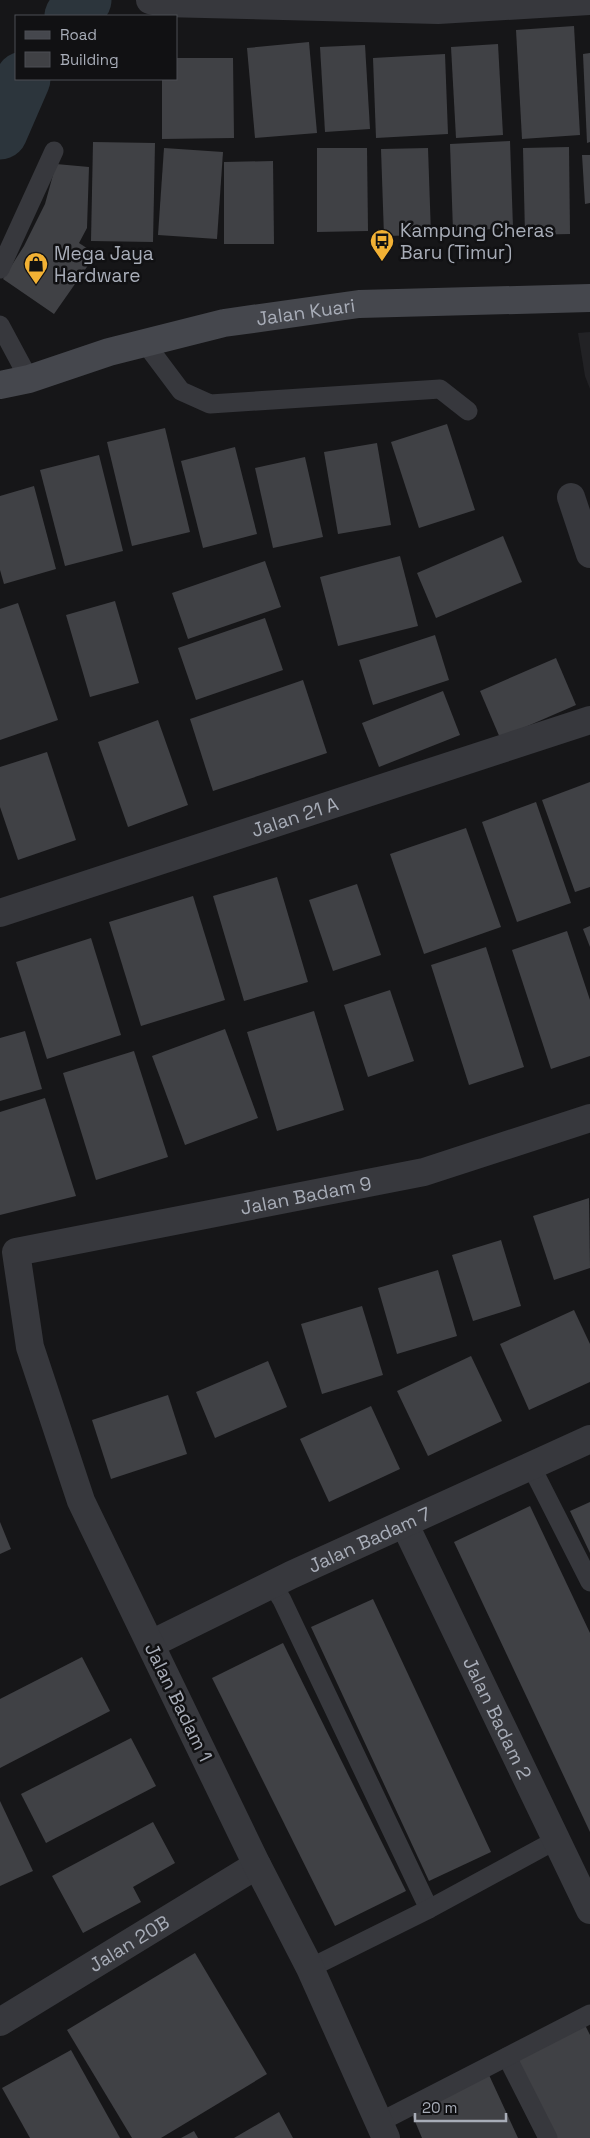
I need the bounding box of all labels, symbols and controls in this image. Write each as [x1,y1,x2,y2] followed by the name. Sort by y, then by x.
[15,15,178,80] legend
[60,25,97,44] text: Road
[60,50,119,69] text: Building
[400,218,554,265] place label: Kampung Cheras Baru (Timur)
[369,228,395,262] bus stop icon: Kampung Cheras Baru (Timur)
[54,241,154,288] place label: Mega Jaya Hardware
[23,251,49,285] shop icon: Mega Jaya Hardware
[255,293,357,331] street label: Jalan Kuari
[248,791,341,843] street label: Jalan 21 A
[238,1171,374,1221] street label: Jalan Badam 9
[304,1501,435,1579] street label: Jalan Badam 7
[139,1639,218,1766] street label: Jalan Badam 1
[457,1653,537,1783] street label: Jalan Badam 2
[84,1910,174,1978] street label: Jalan 20B
[415,2090,506,2122] scale bar
[422,2098,457,2117] text: 20 m

